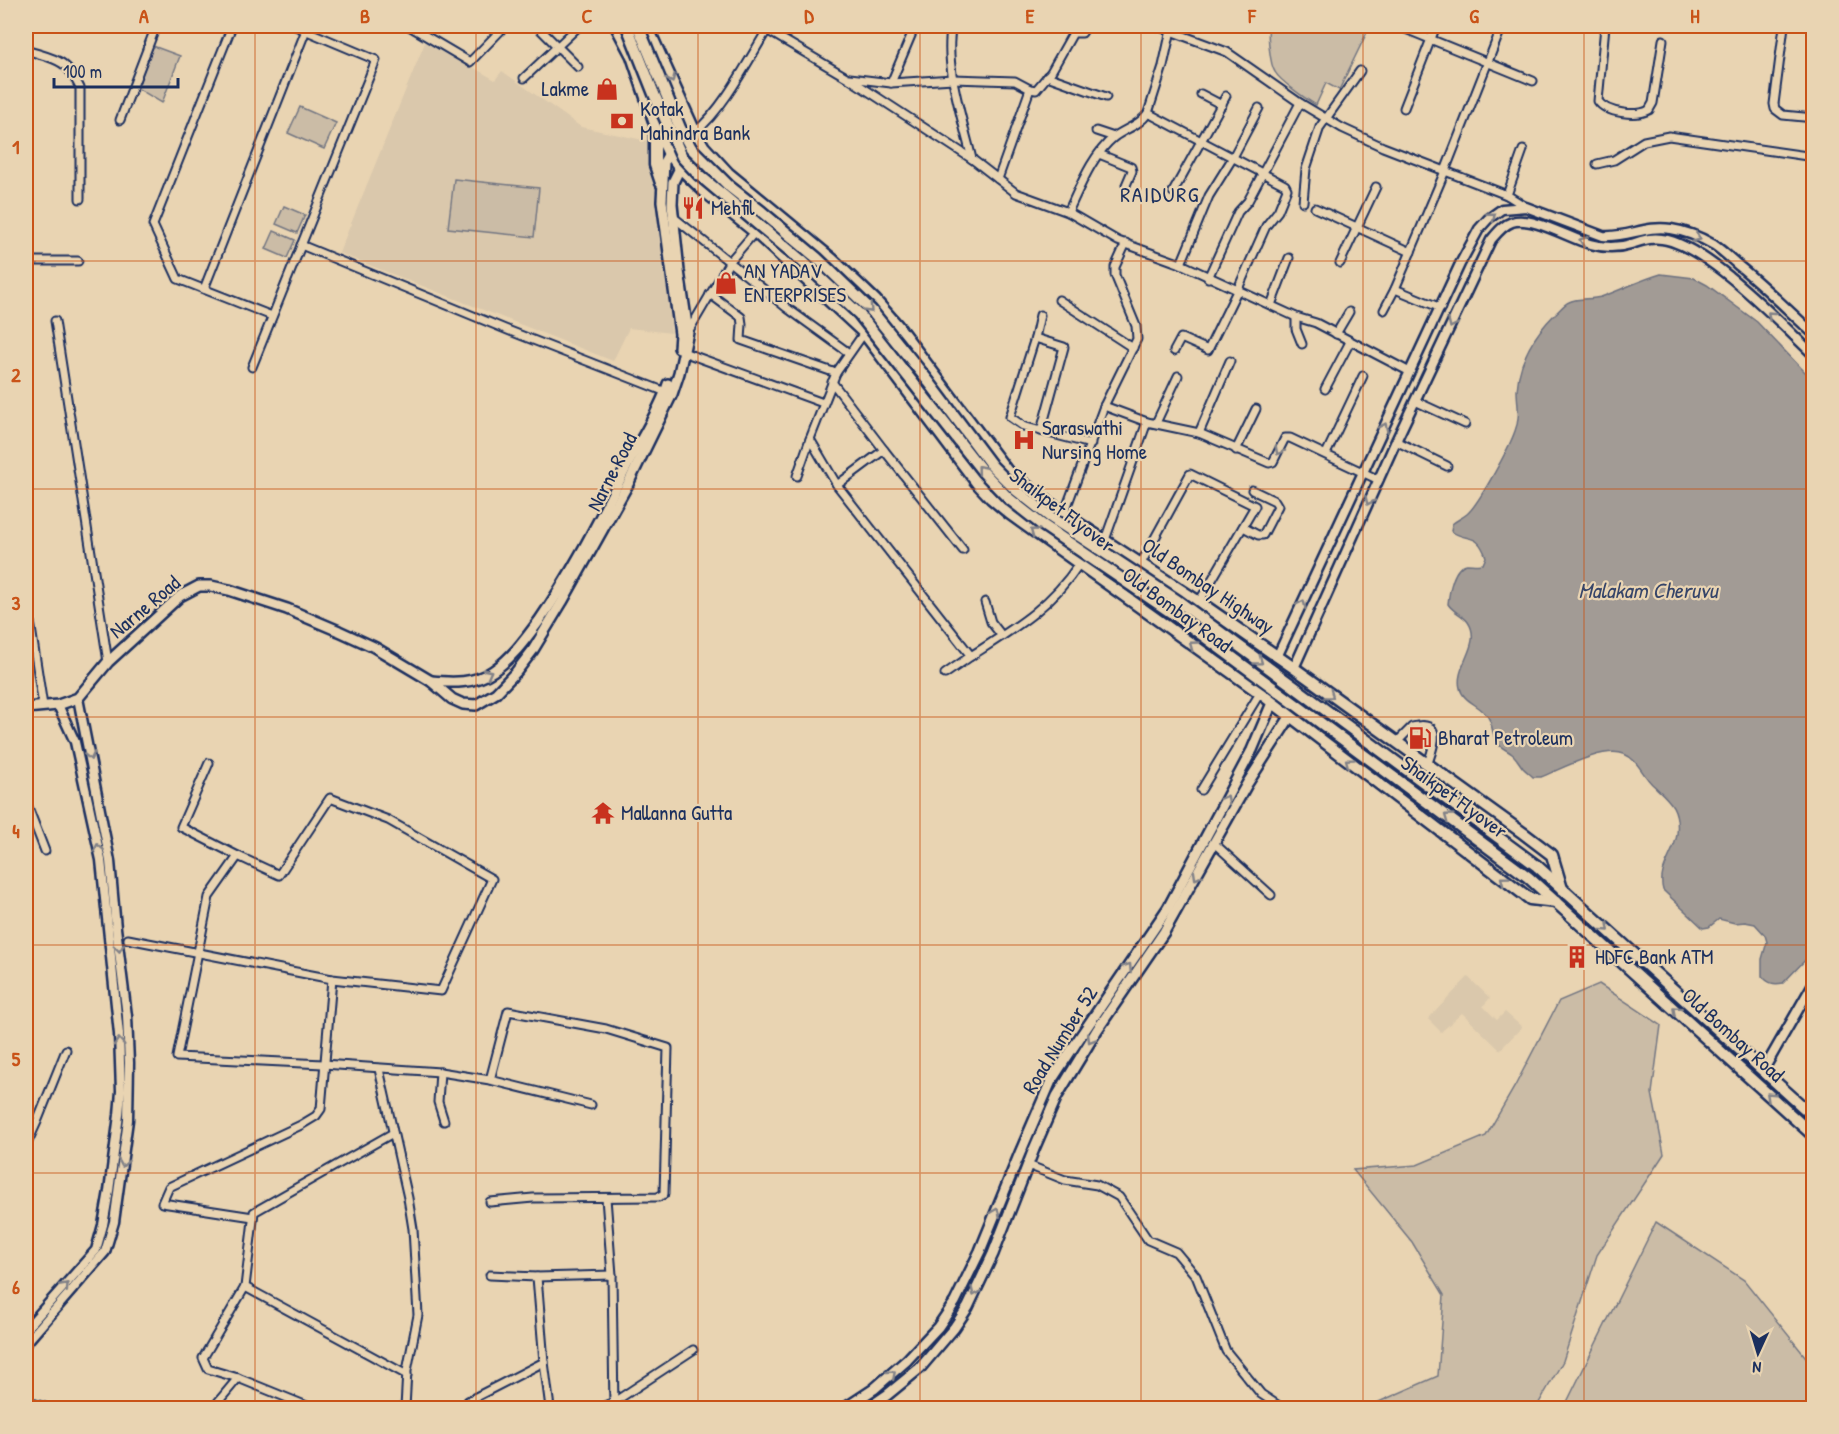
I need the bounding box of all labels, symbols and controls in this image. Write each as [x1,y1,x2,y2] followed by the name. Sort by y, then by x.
[139,2,149,29] text: A
[360,2,370,29] text: B
[582,2,593,29] text: C
[804,2,814,29] text: D
[1026,2,1035,29] text: E
[1247,2,1257,29] text: F
[1469,2,1479,29] text: G
[1690,2,1700,29] text: H
[54,51,178,89] scale bar
[63,59,102,84] text: 100 m
[664,72,676,83] one-way arrow
[542,74,589,103] place label: Lakme
[594,76,620,102] shop icon: Lakme
[640,94,750,147] place label: Kotak Mahindra Bank
[609,108,635,134] bank icon: Kotak Mahindra Bank
[12,133,20,160] text: 1
[1120,179,1200,209] district label: RAIDURG
[711,193,755,222] place label: Mehfil
[680,195,706,221] restaurant icon: Mehfil
[1485,213,1496,224] one-way arrow
[1691,231,1702,243] one-way arrow
[1578,236,1589,249] one-way arrow
[744,256,847,309] place label: AN YADAV ENTERPRISES
[713,270,739,296] shop icon: AN YADAV ENTERPRISES
[862,302,873,312] one-way arrow
[1767,311,1778,322] one-way arrow
[1447,317,1459,328] one-way arrow
[11,361,21,388] text: 2
[1042,413,1147,466] place label: Saraswathi Nursing Home
[1377,423,1389,434] one-way arrow
[1011,427,1037,453] hospital icon: Saraswathi Nursing Home
[579,428,644,516] street label: Narne Road
[1274,445,1286,456] one-way arrow
[1004,460,1121,559] street label: Shaikpet Flyover
[977,465,988,476] one-way arrow
[1365,494,1377,505] one-way arrow
[1030,528,1041,539] one-way arrow
[1136,531,1280,641] street label: Old Bombay Highway
[1117,560,1238,659] street label: Old Bombay Road
[103,568,186,645] street label: Narne Road
[1579,575,1720,605] water label: Malakam Cheruvu
[12,589,21,616] text: 3
[1294,600,1306,611] one-way arrow
[1189,641,1200,652] one-way arrow
[1253,653,1264,664] one-way arrow
[481,669,492,680] one-way arrow
[1323,688,1334,699] one-way arrow
[1438,723,1573,752] place label: Bharat Petroleum
[1407,725,1433,751] fuel station icon: Bharat Petroleum
[1395,748,1513,845] street label: Shaikpet Flyover
[82,750,95,760] one-way arrow
[1345,758,1356,769] one-way arrow
[1219,795,1230,805] one-way arrow
[621,798,732,827] place label: Mallanna Gutta
[590,800,616,826] temple icon: Mallanna Gutta
[1443,813,1454,824] one-way arrow
[12,817,20,844] text: 4
[93,844,105,853] one-way arrow
[1193,870,1204,880] one-way arrow
[1500,876,1511,887] one-way arrow
[1599,921,1610,932] one-way arrow
[1595,942,1714,971] place label: HDFC Bank ATM
[112,944,124,953] one-way arrow
[1564,944,1590,970] building icon: HDFC Bank ATM
[1120,963,1132,973] one-way arrow
[1015,980,1104,1099] street label: Road Number 52
[1676,981,1791,1088] street label: Old Bombay Road
[1672,1006,1683,1017] one-way arrow
[1087,1033,1098,1043] one-way arrow
[113,1038,126,1047] one-way arrow
[12,1045,21,1072] text: 5
[1767,1092,1777,1103] one-way arrow
[117,1159,129,1168] one-way arrow
[989,1207,1001,1218] one-way arrow
[12,1273,20,1300] text: 6
[58,1282,69,1293] one-way arrow
[970,1286,982,1297] one-way arrow
[1728,1323,1788,1383] north arrow
[1751,1357,1762,1379] text: N
[885,1370,896,1381] one-way arrow

